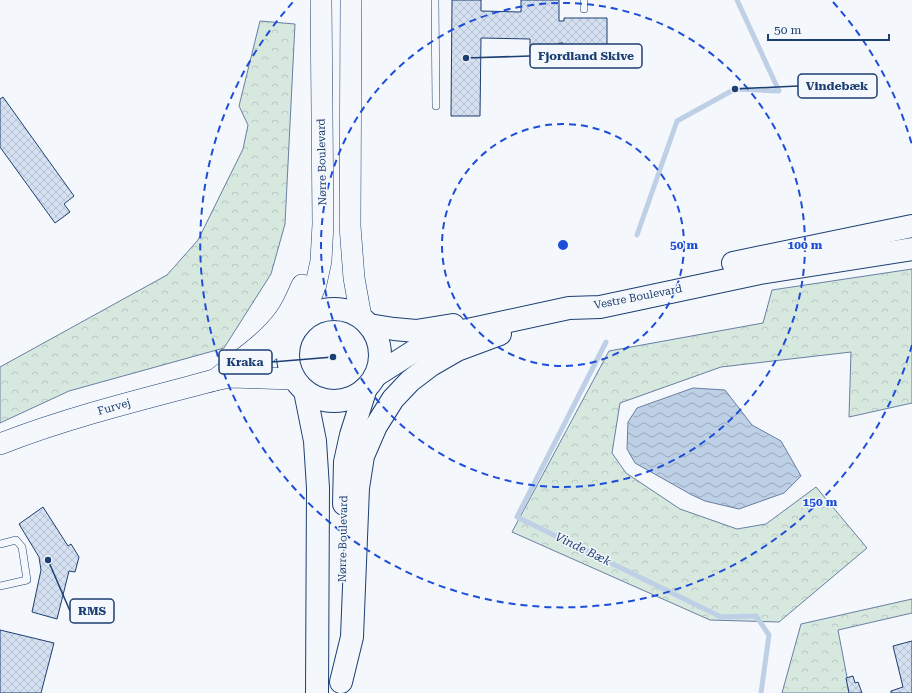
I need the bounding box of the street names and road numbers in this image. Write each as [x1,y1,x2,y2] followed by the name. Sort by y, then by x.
[315,118,329,206] street label: Nørre Boulevard
[593,282,683,312] street label: Vestre Boulevard
[96,396,132,418] street label: Furvej
[336,495,350,583] street label: Nørre Boulevard

